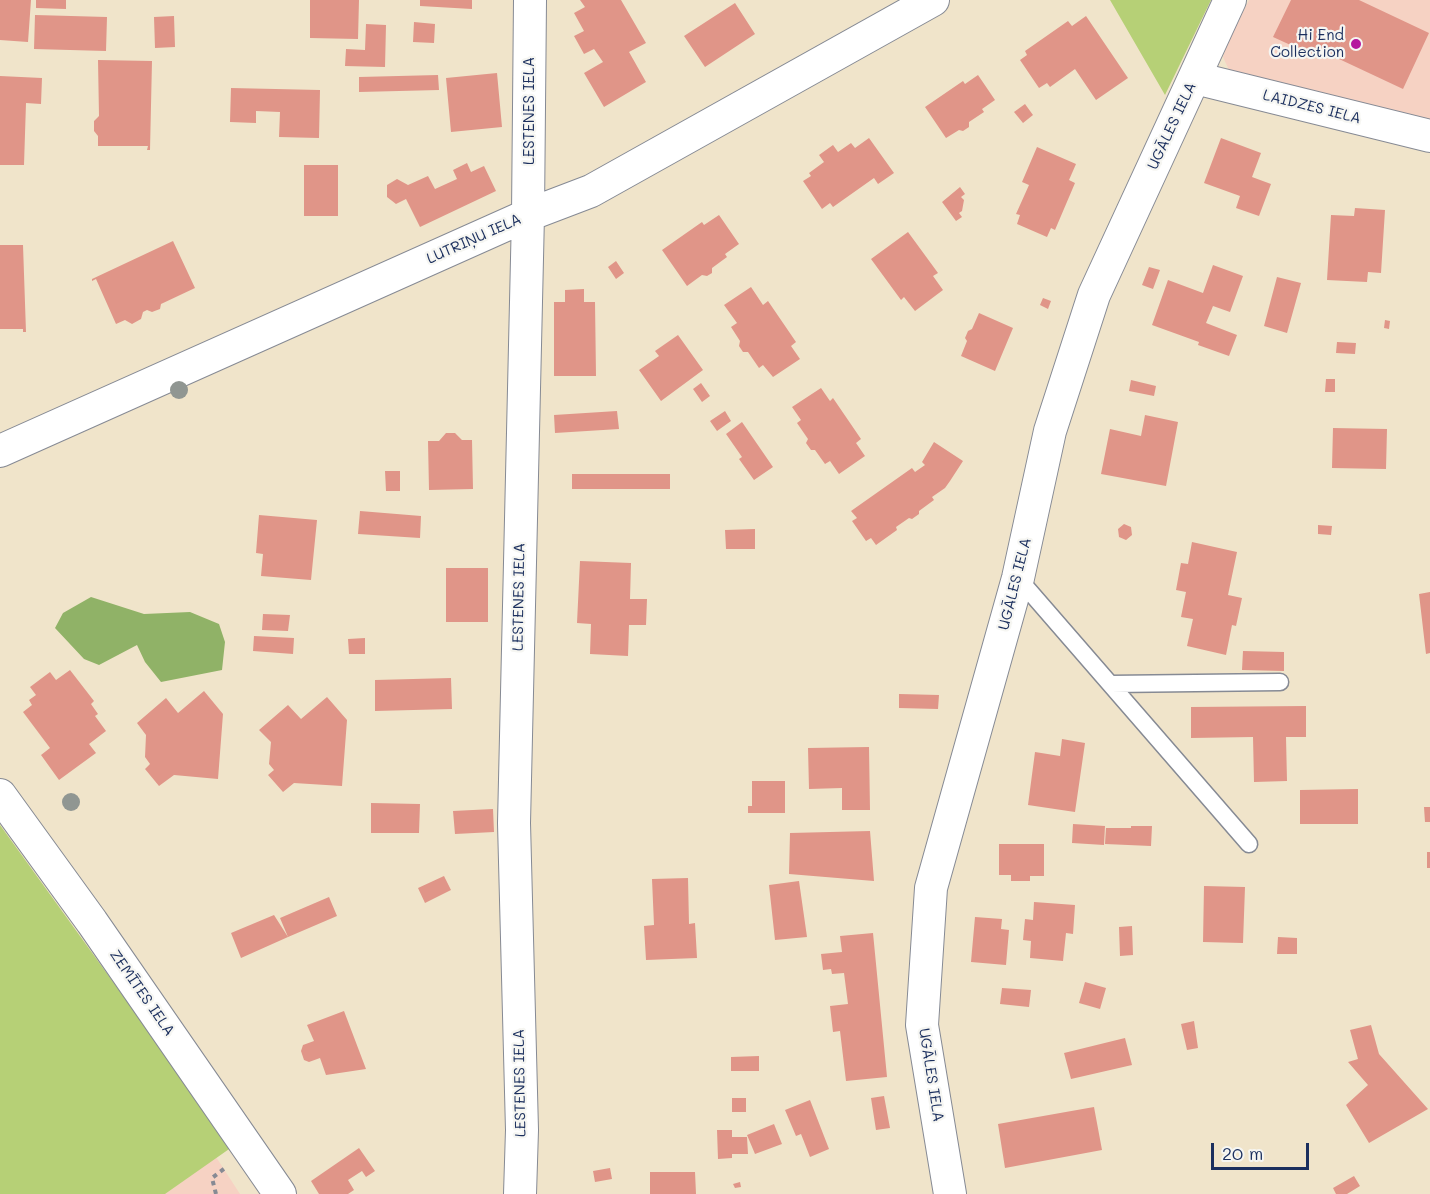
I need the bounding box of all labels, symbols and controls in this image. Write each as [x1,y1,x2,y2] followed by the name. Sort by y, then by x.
[1270,26,1344,61] place label: Hi End Collection
[1349,37,1363,51] marker: Hi End Collection
[520,57,538,165] street label: LESTENES IELA
[1144,79,1200,173] street label: UGĀLES IELA
[1261,86,1363,128] street label: LAIDZES IELA
[424,210,524,268] street label: LUTRIŅU IELA
[995,536,1035,632] street label: UGĀLES IELA
[509,543,529,651] street label: LESTENES IELA
[106,947,178,1039] street label: ZEMĪTES IELA
[915,1027,947,1123] street label: UGĀLES IELA
[510,1029,530,1137] street label: LESTENES IELA
[1214,1131,1312,1169] scale bar
[1222,1141,1263,1165] text: 20 m

